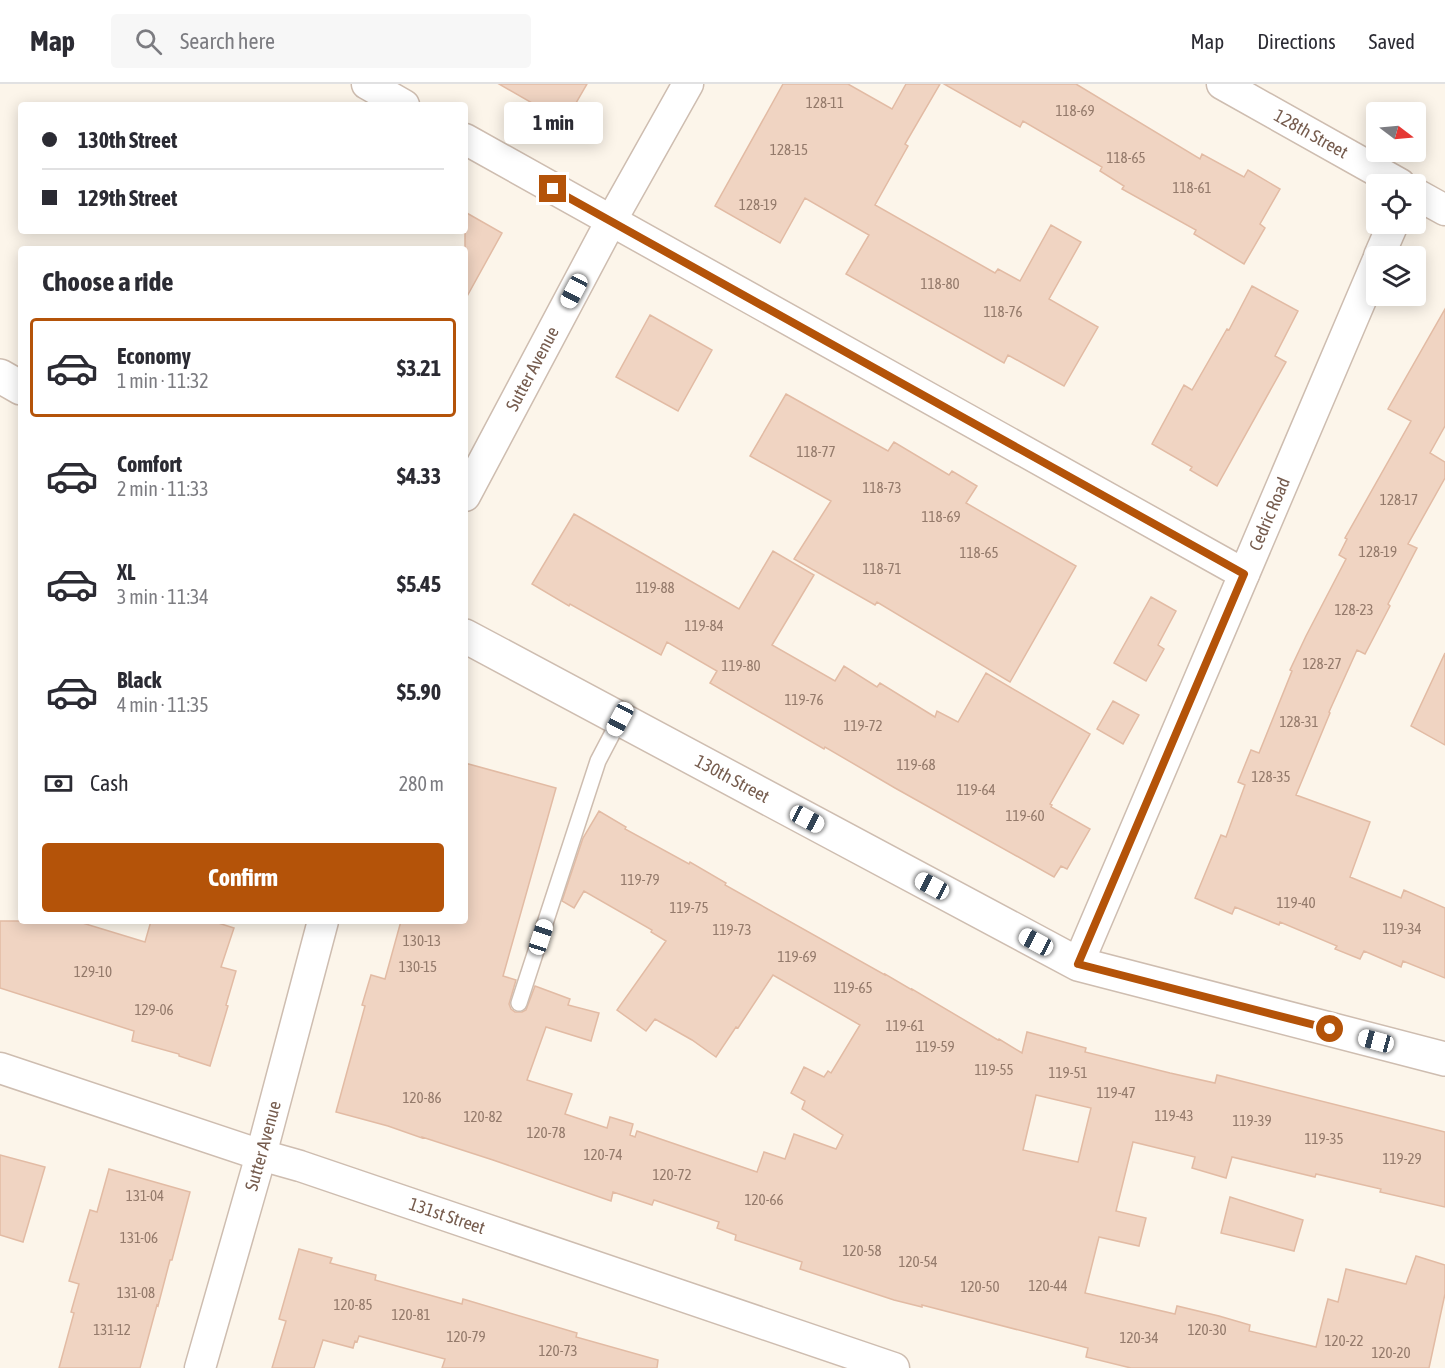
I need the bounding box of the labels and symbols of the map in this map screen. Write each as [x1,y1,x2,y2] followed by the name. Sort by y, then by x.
[806,94,844,111] house number: 128-11
[504,102,602,144] callout: 1 min
[1055,102,1095,119] house number: 118-69
[1366,102,1426,162] north arrow
[1271,104,1352,163] street label: 128th Street
[770,141,808,158] house number: 128-15
[1106,149,1146,166] house number: 118-65
[539,175,566,202] route end
[1172,179,1212,196] house number: 118-61
[739,196,777,213] house number: 128-19
[558,271,590,311] car
[920,275,960,292] house number: 118-80
[983,303,1023,320] house number: 118-76
[501,323,563,414] street label: Sutter Avenue
[796,443,836,460] house number: 118-77
[1244,474,1294,554] street label: Cedric Road
[862,479,902,496] house number: 118-73
[1380,491,1418,508] house number: 128-17
[921,508,961,525] house number: 118-69
[1359,543,1397,560] house number: 128-19
[959,544,999,561] house number: 118-65
[862,560,902,577] house number: 118-71
[635,579,675,596] house number: 119-88
[1334,601,1374,618] house number: 128-23
[684,617,724,634] house number: 119-84
[1302,655,1342,672] house number: 128-27
[721,657,761,674] house number: 119-80
[784,691,824,708] house number: 119-76
[604,699,636,739] car
[1279,713,1319,730] house number: 128-31
[843,717,883,734] house number: 119-72
[692,750,773,807] street label: 130th Street
[896,756,936,773] house number: 119-68
[1251,768,1291,785] house number: 128-35
[956,781,996,798] house number: 119-64
[787,803,827,835] car
[1005,807,1045,824] house number: 119-60
[912,870,952,902] car
[620,871,660,888] house number: 119-79
[1276,894,1316,911] house number: 119-40
[669,899,709,916] house number: 119-75
[527,917,555,957] car
[1382,920,1422,937] house number: 119-34
[712,921,752,938] house number: 119-73
[1016,926,1056,958] car
[403,932,441,949] house number: 130-13
[777,948,817,965] house number: 119-69
[399,958,437,975] house number: 130-15
[74,963,112,980] house number: 129-10
[833,979,873,996] house number: 119-65
[134,1001,174,1018] house number: 129-06
[1316,1015,1343,1042] route start
[885,1017,925,1034] house number: 119-61
[1356,1028,1396,1054] car
[915,1038,955,1055] house number: 119-59
[974,1061,1014,1078] house number: 119-55
[1048,1064,1088,1081] house number: 119-51
[1096,1084,1136,1101] house number: 119-47
[402,1089,442,1106] house number: 120-86
[240,1098,285,1193] street label: Sutter Avenue
[1154,1107,1194,1124] house number: 119-43
[463,1108,503,1125] house number: 120-82
[1232,1112,1272,1129] house number: 119-39
[526,1124,566,1141] house number: 120-78
[1304,1130,1344,1147] house number: 119-35
[583,1146,623,1163] house number: 120-74
[1382,1150,1422,1167] house number: 119-29
[652,1166,692,1183] house number: 120-72
[126,1187,164,1204] house number: 131-04
[744,1191,784,1208] house number: 120-66
[406,1193,488,1238] street label: 131st Street
[120,1229,158,1246] house number: 131-06
[842,1242,882,1259] house number: 120-58
[898,1253,938,1270] house number: 120-54
[1028,1277,1068,1294] house number: 120-44
[960,1278,1000,1295] house number: 120-50
[117,1284,155,1301] house number: 131-08
[333,1296,373,1313] house number: 120-85
[391,1306,431,1323] house number: 120-81
[93,1321,131,1338] house number: 131-12
[1187,1321,1227,1338] house number: 120-30
[446,1328,486,1345] house number: 120-79
[1119,1329,1159,1346] house number: 120-34
[1324,1332,1364,1349] house number: 120-22
[538,1342,578,1359] house number: 120-73
[1371,1344,1411,1361] house number: 120-20

